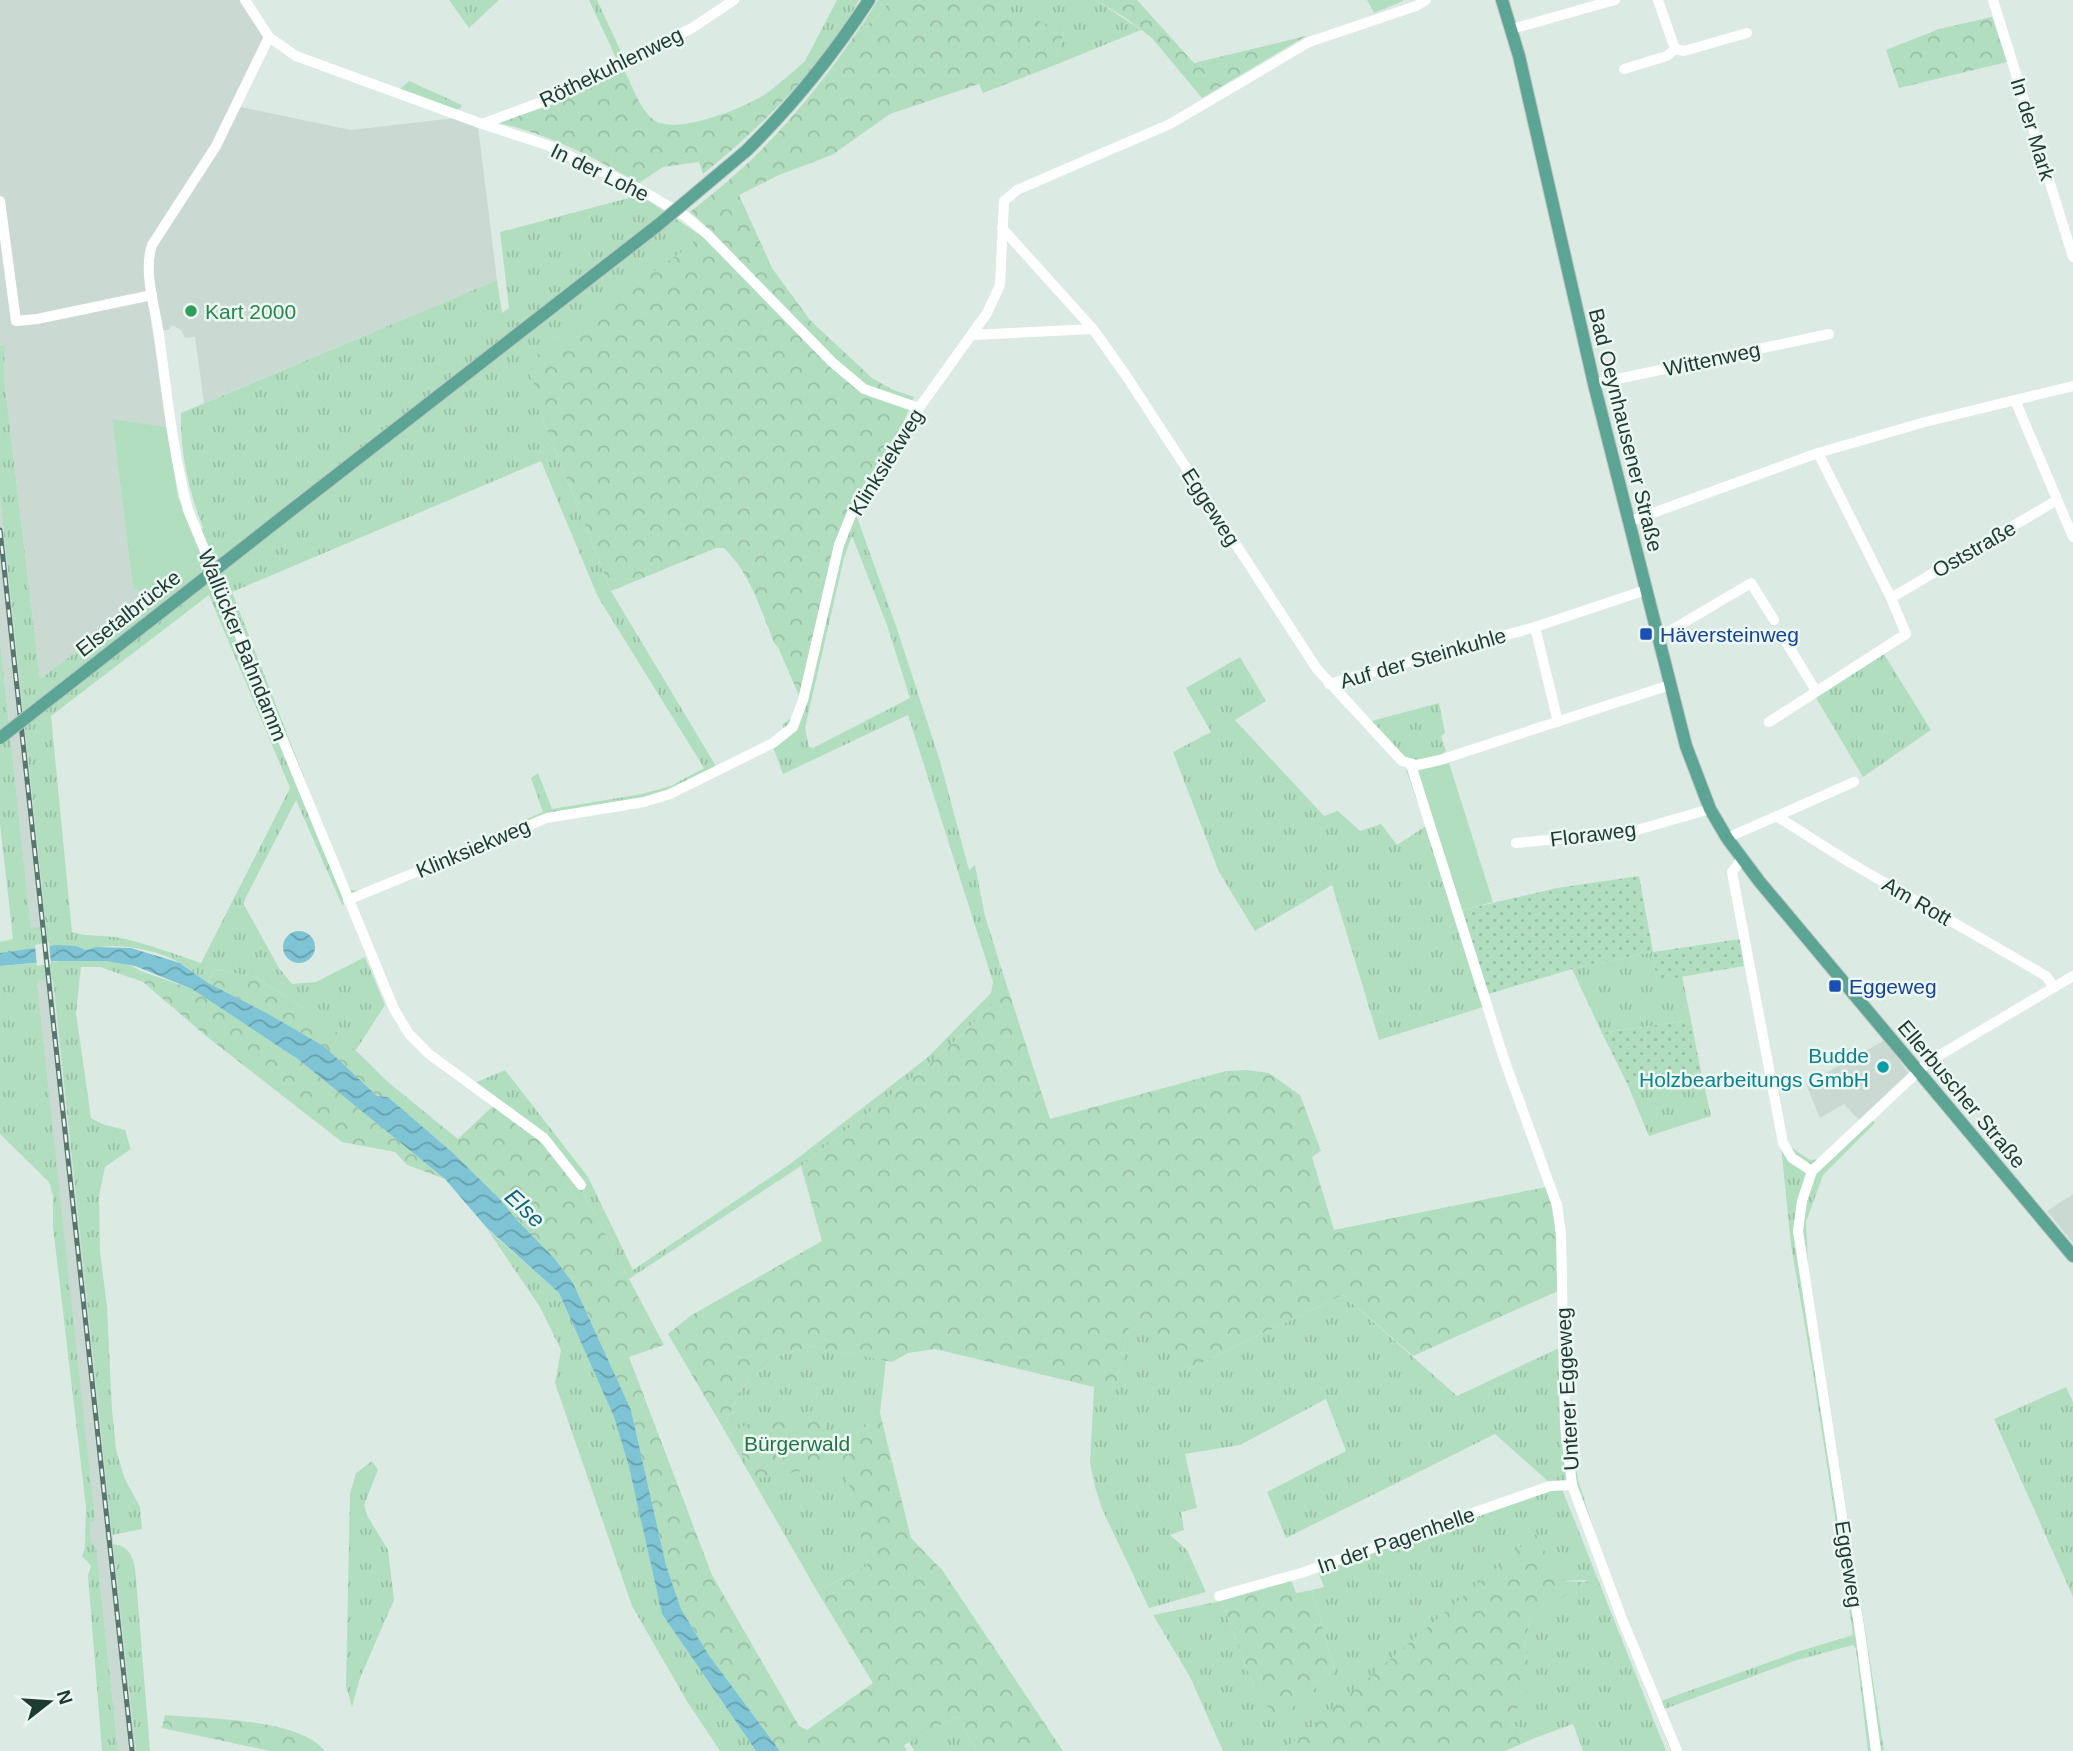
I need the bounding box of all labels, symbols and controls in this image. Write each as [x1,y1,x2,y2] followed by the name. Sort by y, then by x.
[536,22,686,112] street label: Röthekuhlenweg
[2006,75,2060,184] street label: In der Mark
[547,138,653,206] street label: In der Lohe
[205,300,296,323] place label: Kart 2000
[183,303,199,319] marker: Kart 2000
[1585,306,1667,554] street label: Bad Oeynhausener Straße
[1662,338,1762,380] street label: Wittenweg
[844,404,928,520] street label: Klinksiekweg
[1178,464,1244,550] street label: Eggeweg
[1928,516,2020,582] street label: Oststraße
[194,546,292,744] street label: Wallücker Bahndamm
[71,565,185,661] street label: Elsetalbrücke
[1337,623,1509,693] street label: Auf der Steinkuhle
[1660,623,1799,646] place label: Häversteinweg
[1638,626,1654,642] marker: Häversteinweg
[413,814,533,882] street label: Klinksiekweg
[1549,817,1637,851] street label: Floraweg
[1878,872,1956,930] street label: Am Rott
[1849,975,1937,998] place label: Eggeweg
[1827,978,1843,994] marker: Eggeweg
[1894,1016,2030,1172] street label: Ellerbuscher Straße
[1639,1044,1869,1091] place label: Budde Holzbearbeitungs GmbH
[1875,1059,1891,1075] marker: Budde Holzbearbeitungs GmbH
[500,1183,550,1233] water label: Else
[1551,1307,1583,1471] street label: Unterer Eggeweg
[744,1432,850,1455] park label: Bürgerwald
[1314,1502,1478,1578] street label: In der Pagenhelle
[1831,1519,1867,1609] street label: Eggeweg
[14,1667,84,1737] north arrow
[53,1688,77,1707] text: N

